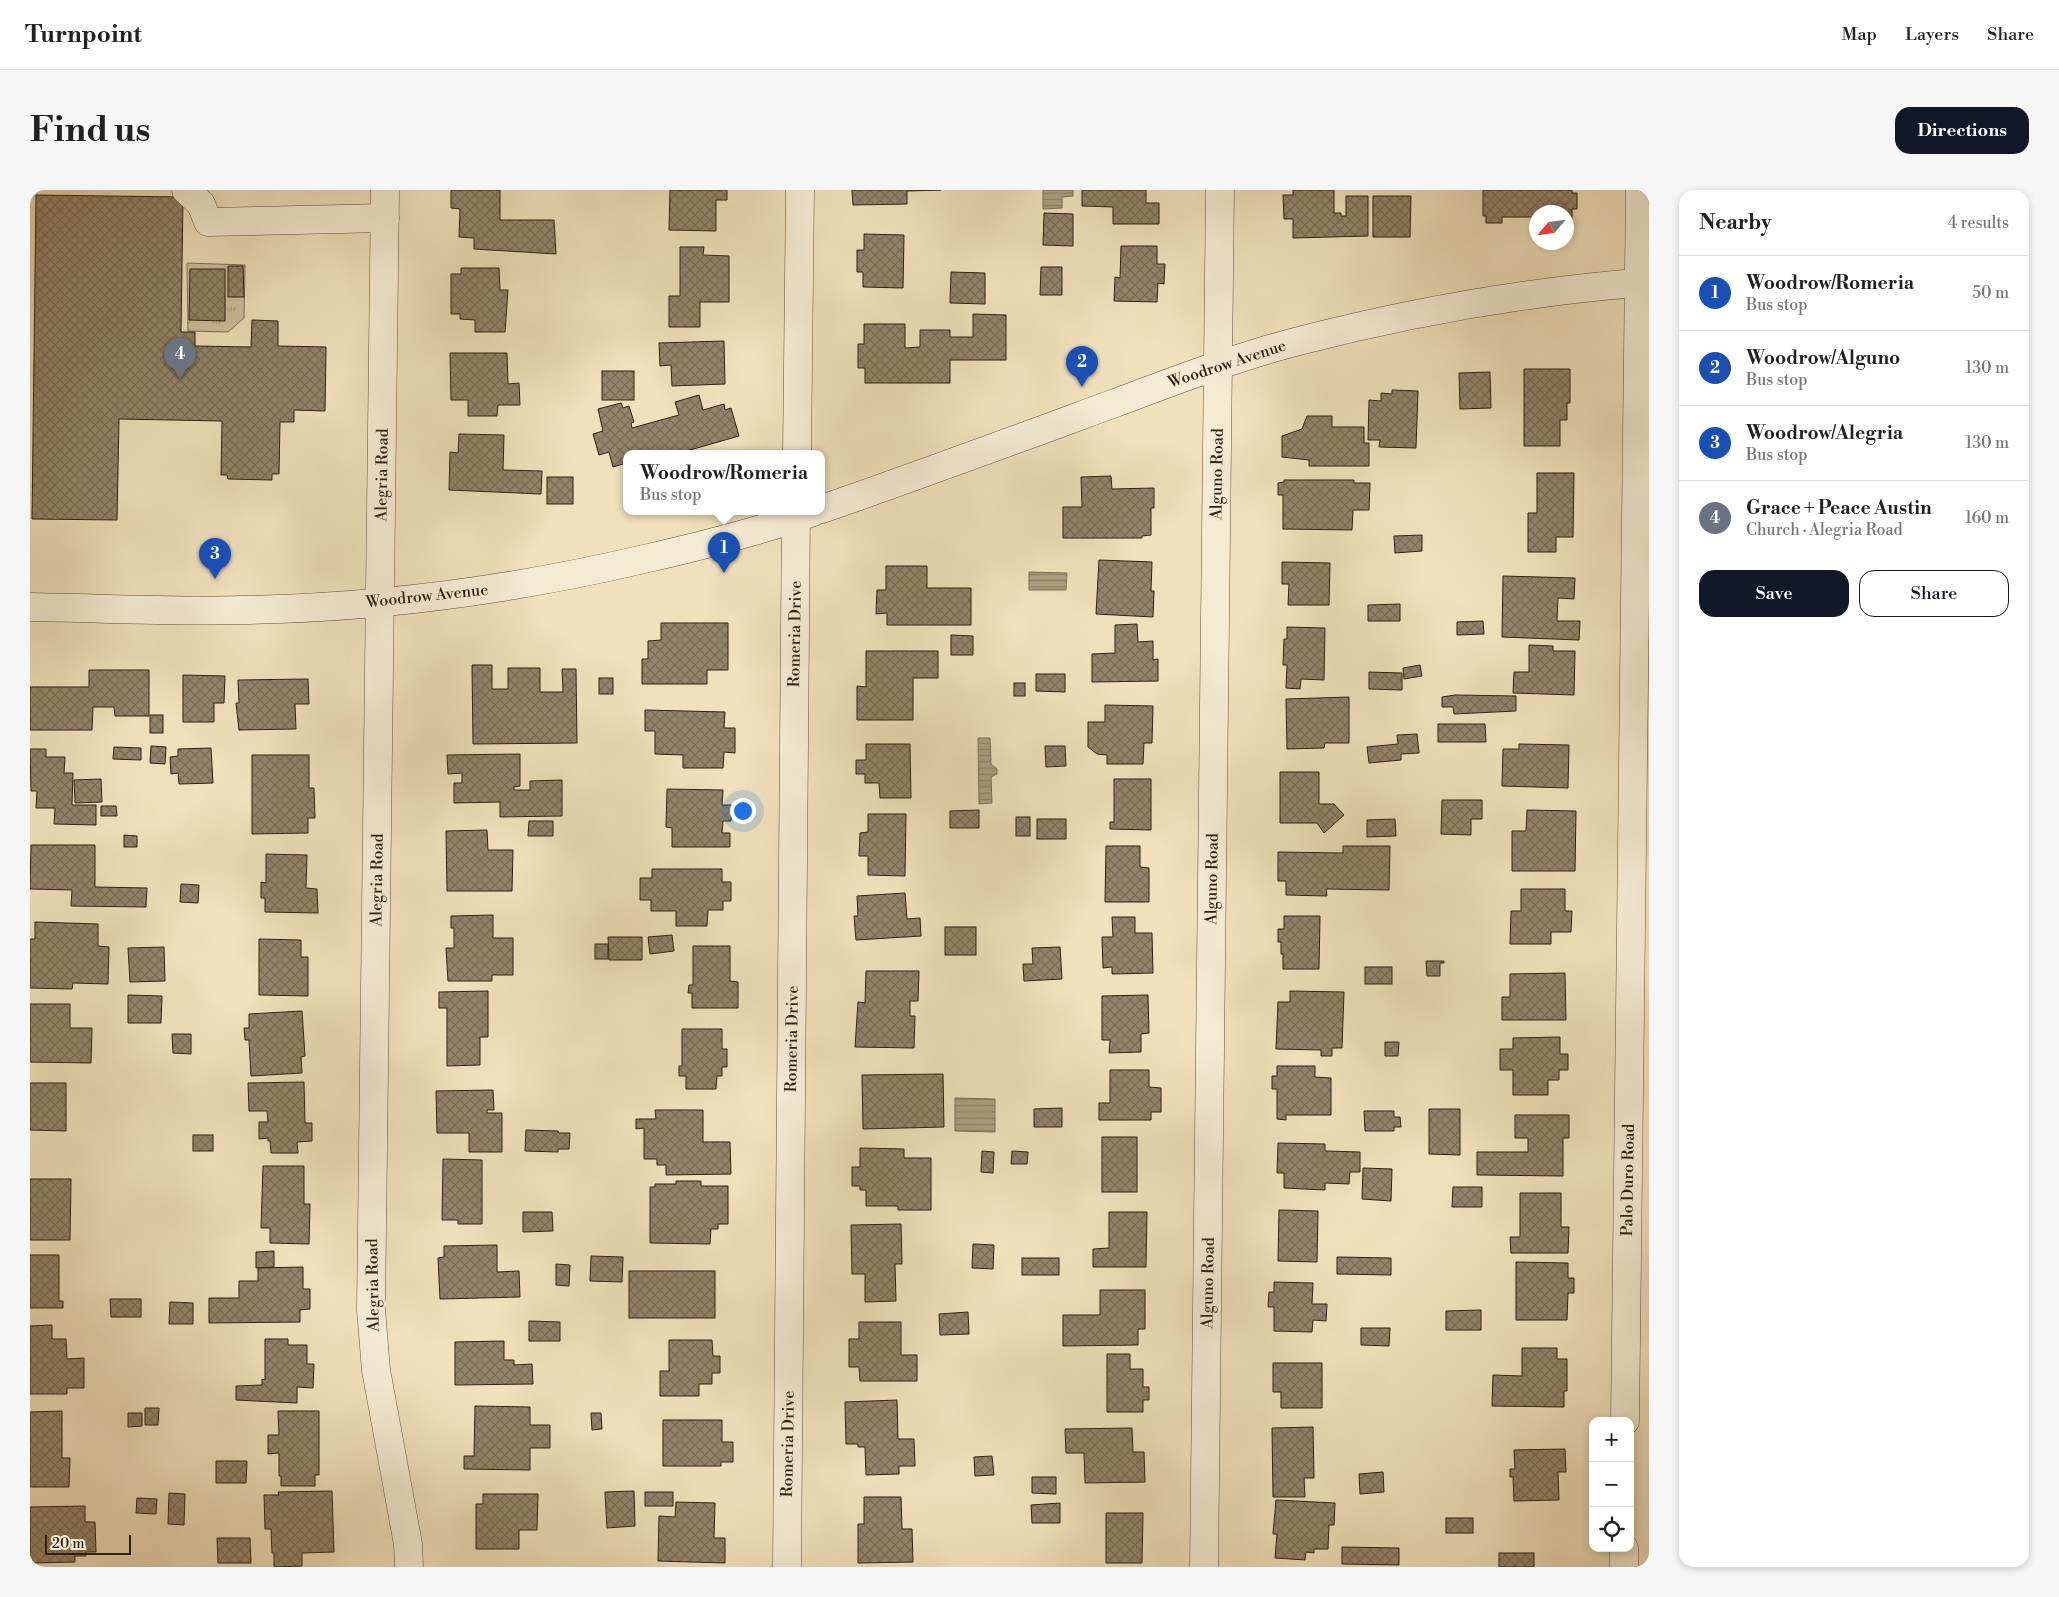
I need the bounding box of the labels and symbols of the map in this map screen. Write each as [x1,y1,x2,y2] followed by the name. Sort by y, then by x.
[1529,205,1574,250] north arrow
[1164,335,1289,393] street label: Woodrow Avenue
[164,338,196,379] pin: 4
[1066,346,1098,387] pin: 2
[371,428,393,523] street label: Alegria Road
[1206,428,1228,521] street label: Alguno Road
[708,532,740,573] pin: 1
[199,538,231,579] pin: 3
[364,580,489,612] street label: Woodrow Avenue
[784,581,806,687] street label: Romeria Drive
[730,798,756,824] your location
[366,833,388,928] street label: Alegria Road
[1201,833,1223,926] street label: Alguno Road
[781,986,803,1092] street label: Romeria Drive
[1617,1123,1639,1237] street label: Palo Duro Road
[1197,1237,1219,1330] street label: Alguno Road
[362,1238,384,1333] street label: Alegria Road
[777,1391,799,1497] street label: Romeria Drive
[45,1532,131,1555] scale bar

